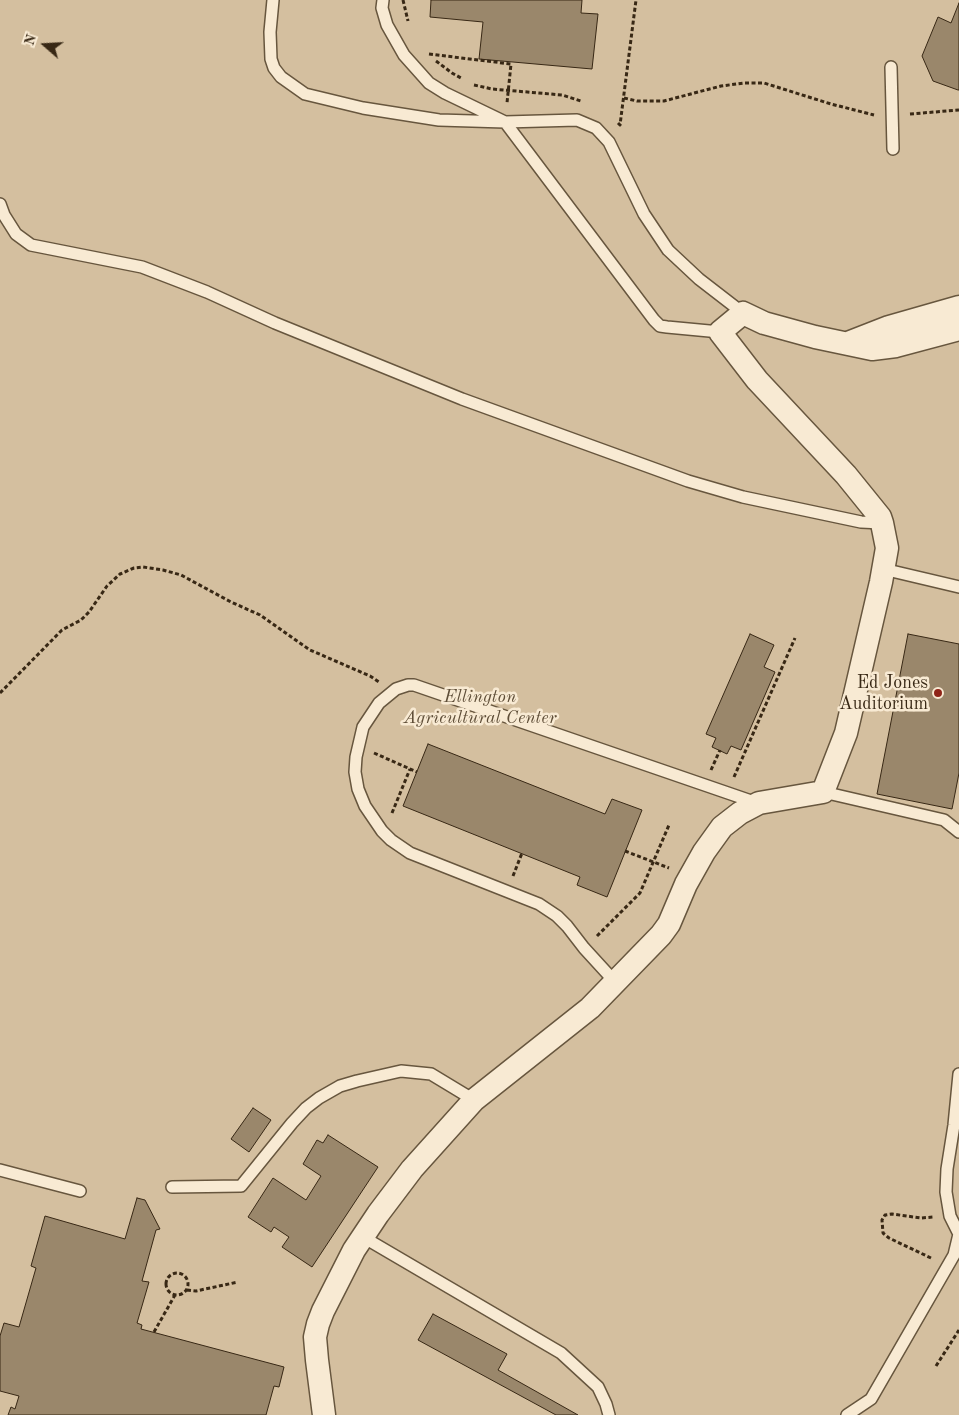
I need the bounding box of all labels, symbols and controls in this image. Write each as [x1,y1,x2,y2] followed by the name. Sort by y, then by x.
[20,20,70,70] north arrow
[22,33,39,47] text: N
[839,672,928,714] place label: Ed Jones Auditorium
[404,686,556,729] park label: Ellington Agricultural Center
[932,687,944,699] marker: Ed Jones Auditorium

